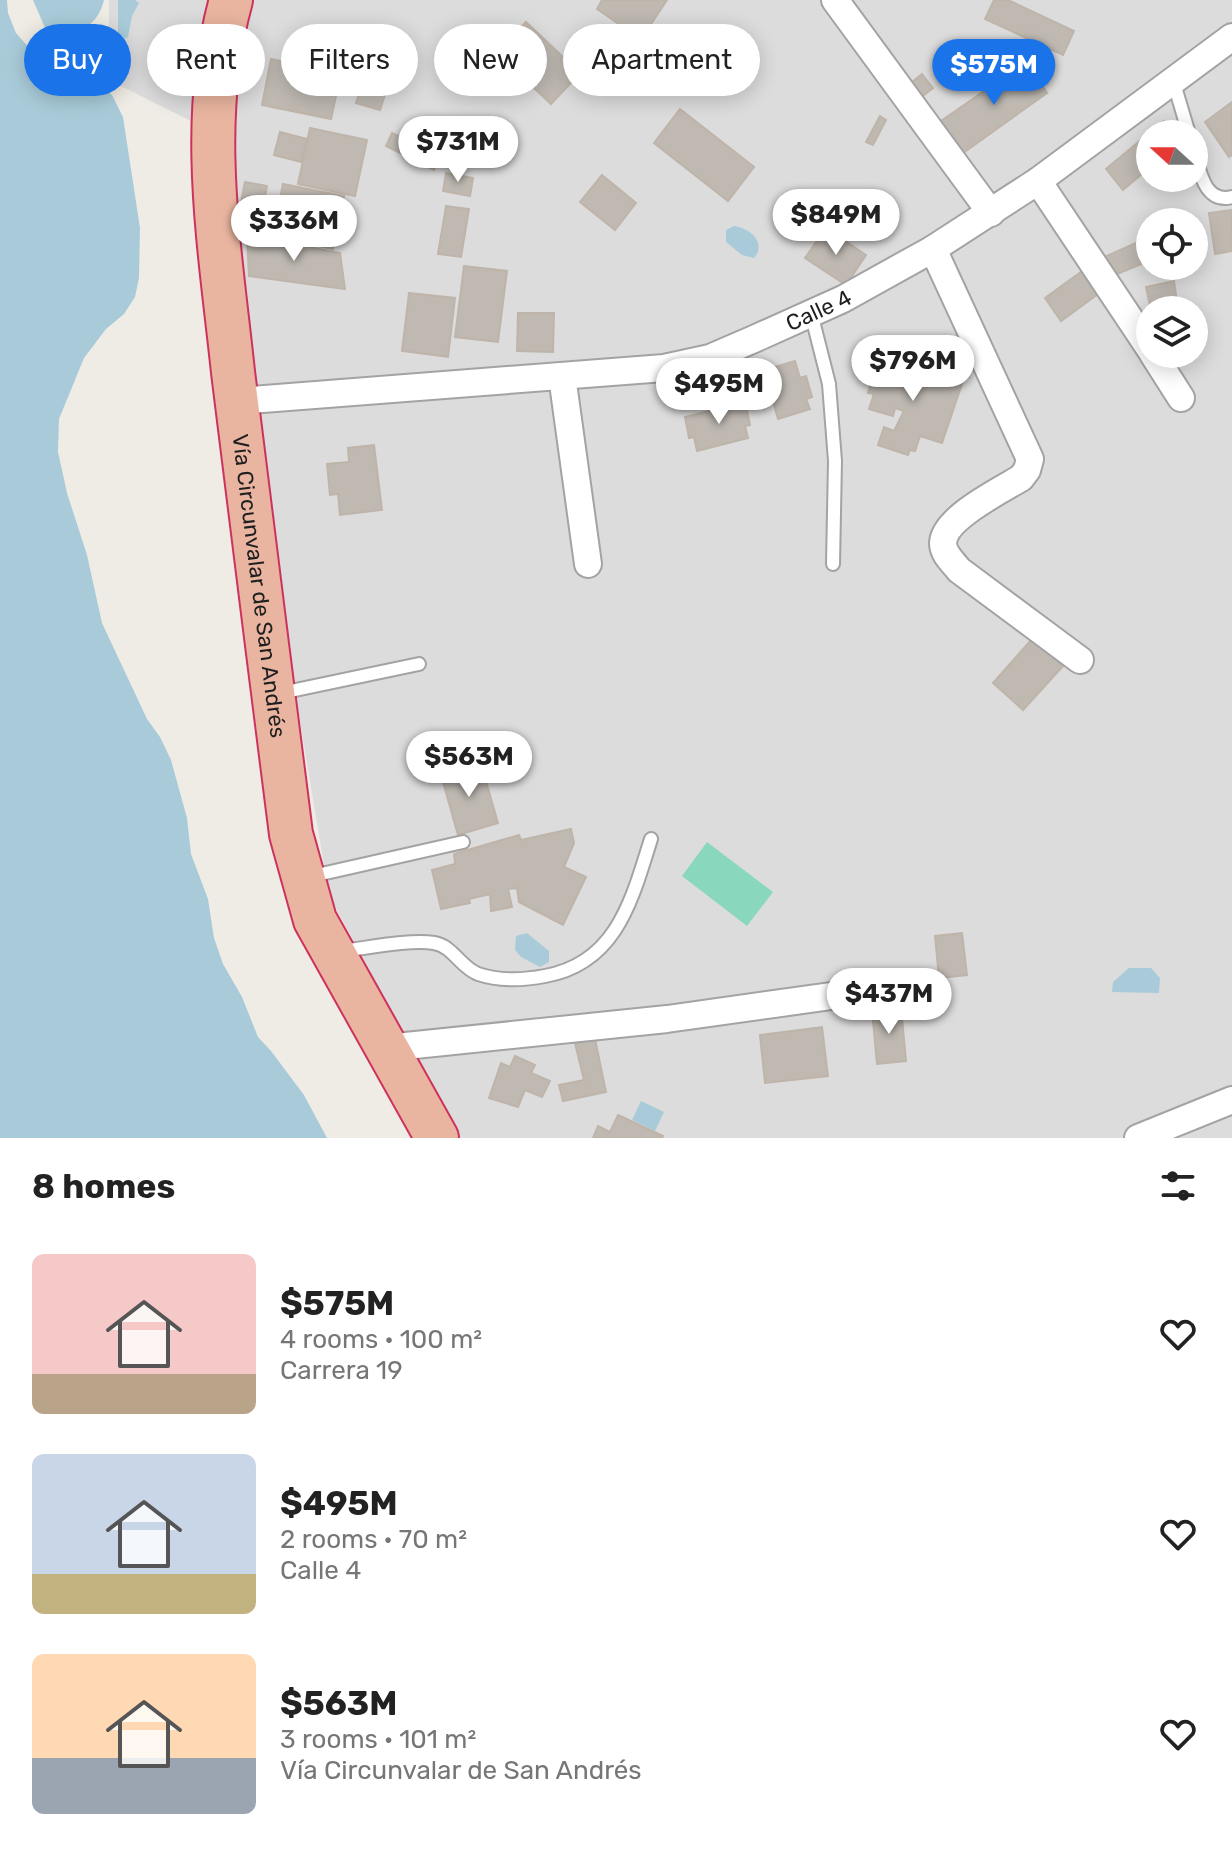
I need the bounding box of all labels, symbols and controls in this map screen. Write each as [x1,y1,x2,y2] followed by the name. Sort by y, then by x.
[24,24,131,96] chip: Buy
[147,24,265,96] chip: Rent
[281,24,418,96] chip: Filters
[434,24,547,96] chip: New
[563,24,760,96] chip: Apartment
[938,39,1050,107] pin: $575M
[950,49,1038,80] text: $575M
[402,116,514,184] pin: $731M
[1136,120,1208,192] north arrow
[1136,120,1208,368] map controls
[416,126,500,157] text: $731M
[780,189,892,257] pin: $849M
[238,195,350,263] pin: $336M
[791,199,881,230] text: $849M
[249,205,339,236] text: $336M
[1136,208,1208,280] button: locate
[782,284,856,337] street label: Calle 4
[1136,296,1208,368] button: layers
[857,335,969,403] pin: $796M
[869,345,957,376] text: $796M
[663,358,775,426] pin: $495M
[674,368,764,399] text: $495M
[226,432,292,740] street label: Vía Circunvalar de San Andrés
[413,731,525,799] pin: $563M
[424,741,514,772] text: $563M
[833,968,945,1036] pin: $437M
[845,978,933,1009] text: $437M
[1156,1164,1200,1208] icon: filters
[32,1166,175,1207] text: 8 homes
[280,1283,394,1324] text: $575M
[96,1286,192,1382] icon: home
[1156,1312,1200,1356] icon: heart
[280,1324,482,1355] text: 4 rooms · 100 m²
[280,1355,403,1386] text: Carrera 19
[280,1483,398,1524] text: $495M
[96,1486,192,1582] icon: home
[1156,1512,1200,1556] icon: heart
[280,1524,467,1555] text: 2 rooms · 70 m²
[280,1555,361,1586] text: Calle 4
[280,1683,397,1724] text: $563M
[96,1686,192,1782] icon: home
[1156,1712,1200,1756] icon: heart
[280,1724,476,1755] text: 3 rooms · 101 m²
[280,1755,642,1786] text: Vía Circunvalar de San Andrés

